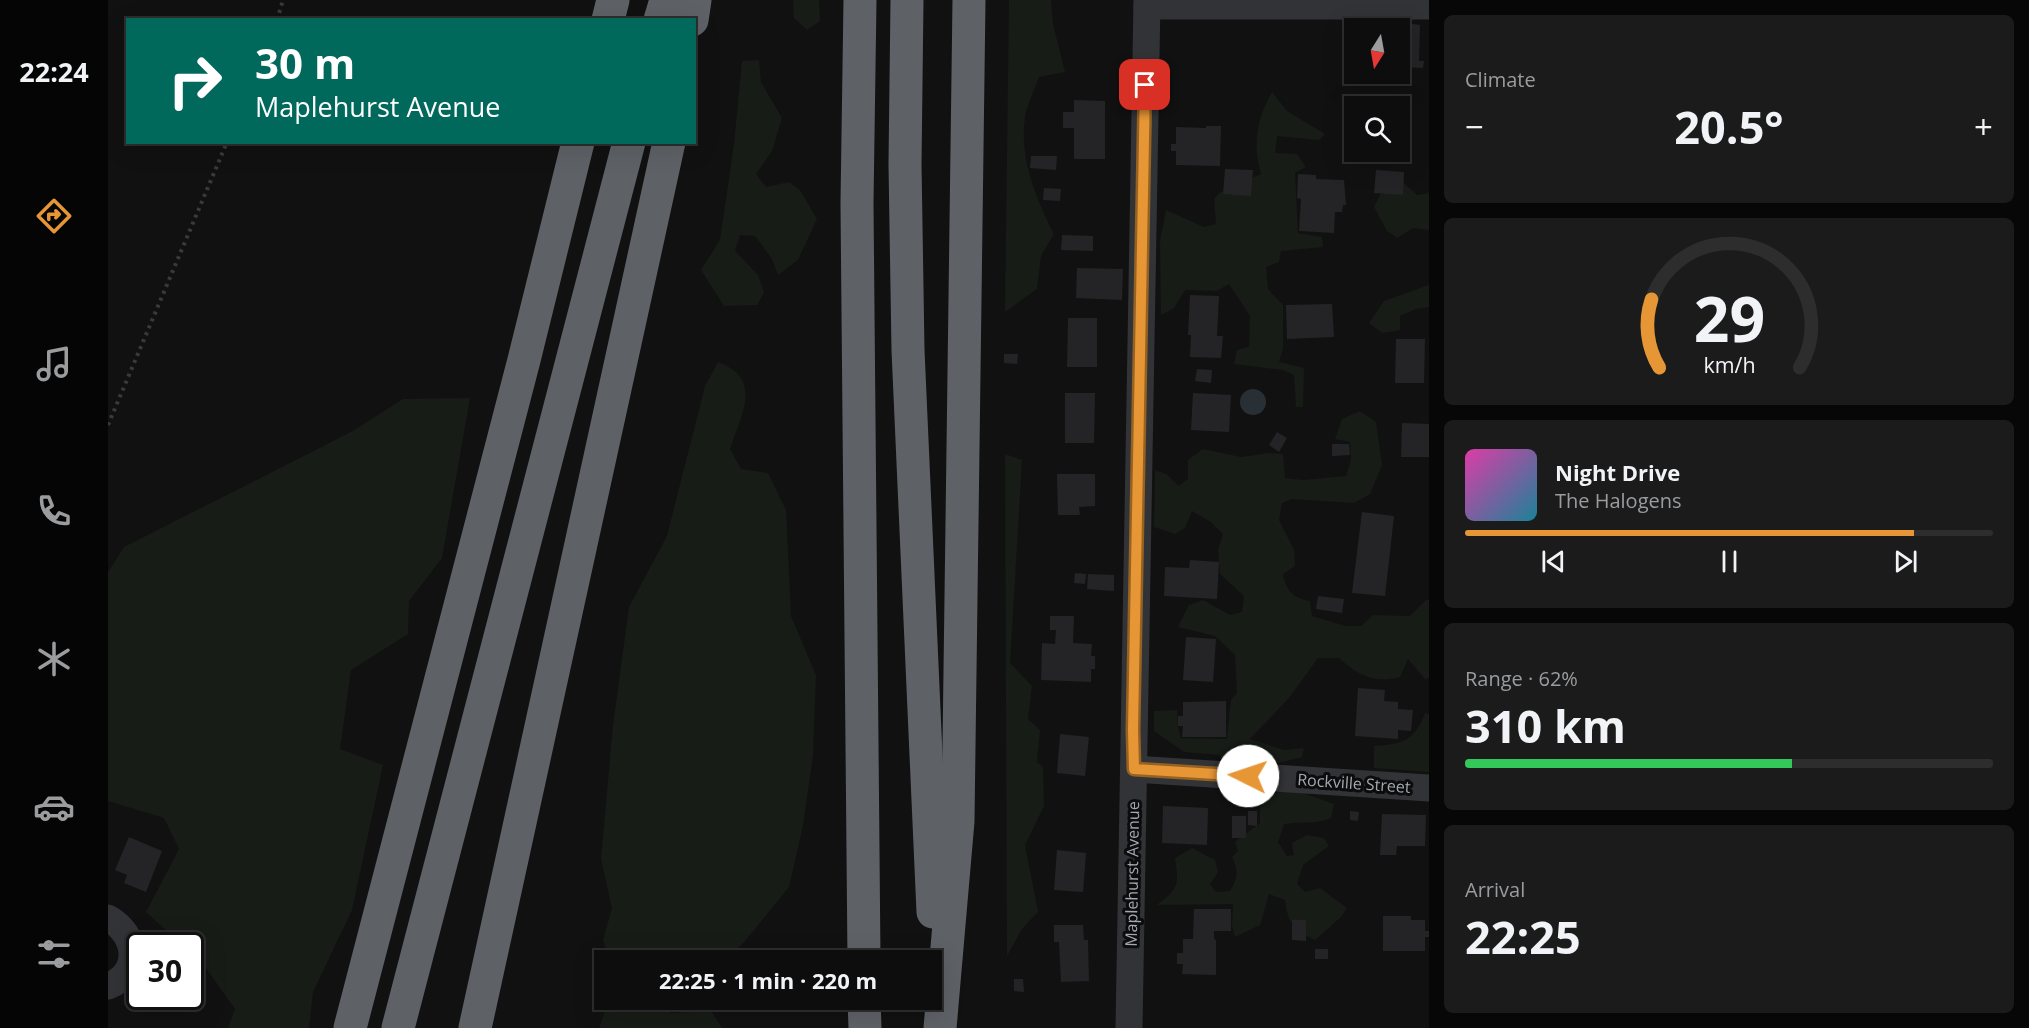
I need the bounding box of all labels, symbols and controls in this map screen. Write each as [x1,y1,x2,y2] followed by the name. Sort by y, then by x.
[1344,18,1410,84] north arrow
[1344,18,1410,162] map controls
[255,34,355,91] text: 30 m
[156,42,234,120] icon: right
[19,53,89,90] text: 22:24
[1119,59,1170,110] pin
[1465,66,1536,93] text: Climate
[1128,68,1161,101] icon: arrive
[255,88,500,125] text: Maplehurst Avenue
[1344,96,1410,162] button: search
[1674,96,1784,157] text: 20.5°
[1465,104,1484,149] text: −
[1974,104,1993,149] text: +
[33,195,75,237] icon: directions
[1693,276,1765,361] text: 29
[33,343,75,385] icon: music
[1703,351,1755,380] text: km/h
[1555,457,1680,487] text: Night Drive
[1555,487,1682,514] text: The Halogens
[33,490,75,532] icon: phone
[1537,545,1570,578] icon: previous
[1713,545,1746,578] icon: pause
[1889,545,1922,578] icon: next
[33,638,75,680] icon: climate
[1465,665,1578,692] text: Range · 62%
[1465,695,1626,756] text: 310 km
[1216,744,1280,808] position arrow
[1297,768,1412,798] street label: Rockville Street
[33,786,75,828] icon: car
[1120,801,1144,947] street label: Maplehurst Avenue
[1465,876,1525,903] text: Arrival
[1465,906,1581,967] text: 22:25
[126,932,204,1010] speed limit sign: 30
[33,933,75,975] icon: filters
[659,965,877,995] text: 22:25 · 1 min · 220 m

